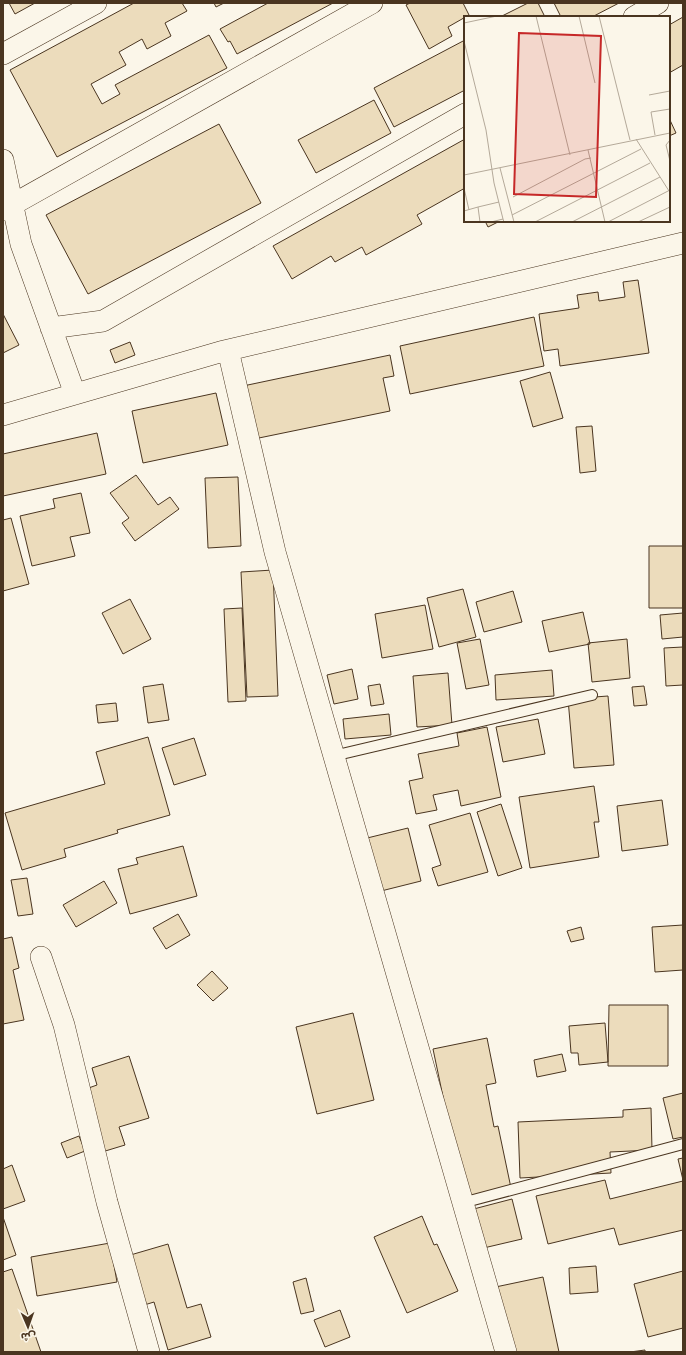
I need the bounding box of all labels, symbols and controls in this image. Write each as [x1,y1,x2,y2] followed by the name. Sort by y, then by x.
[464,16,670,222] inset map
[8,1307,48,1347] north arrow
[21,1330,36,1343] text: ش

